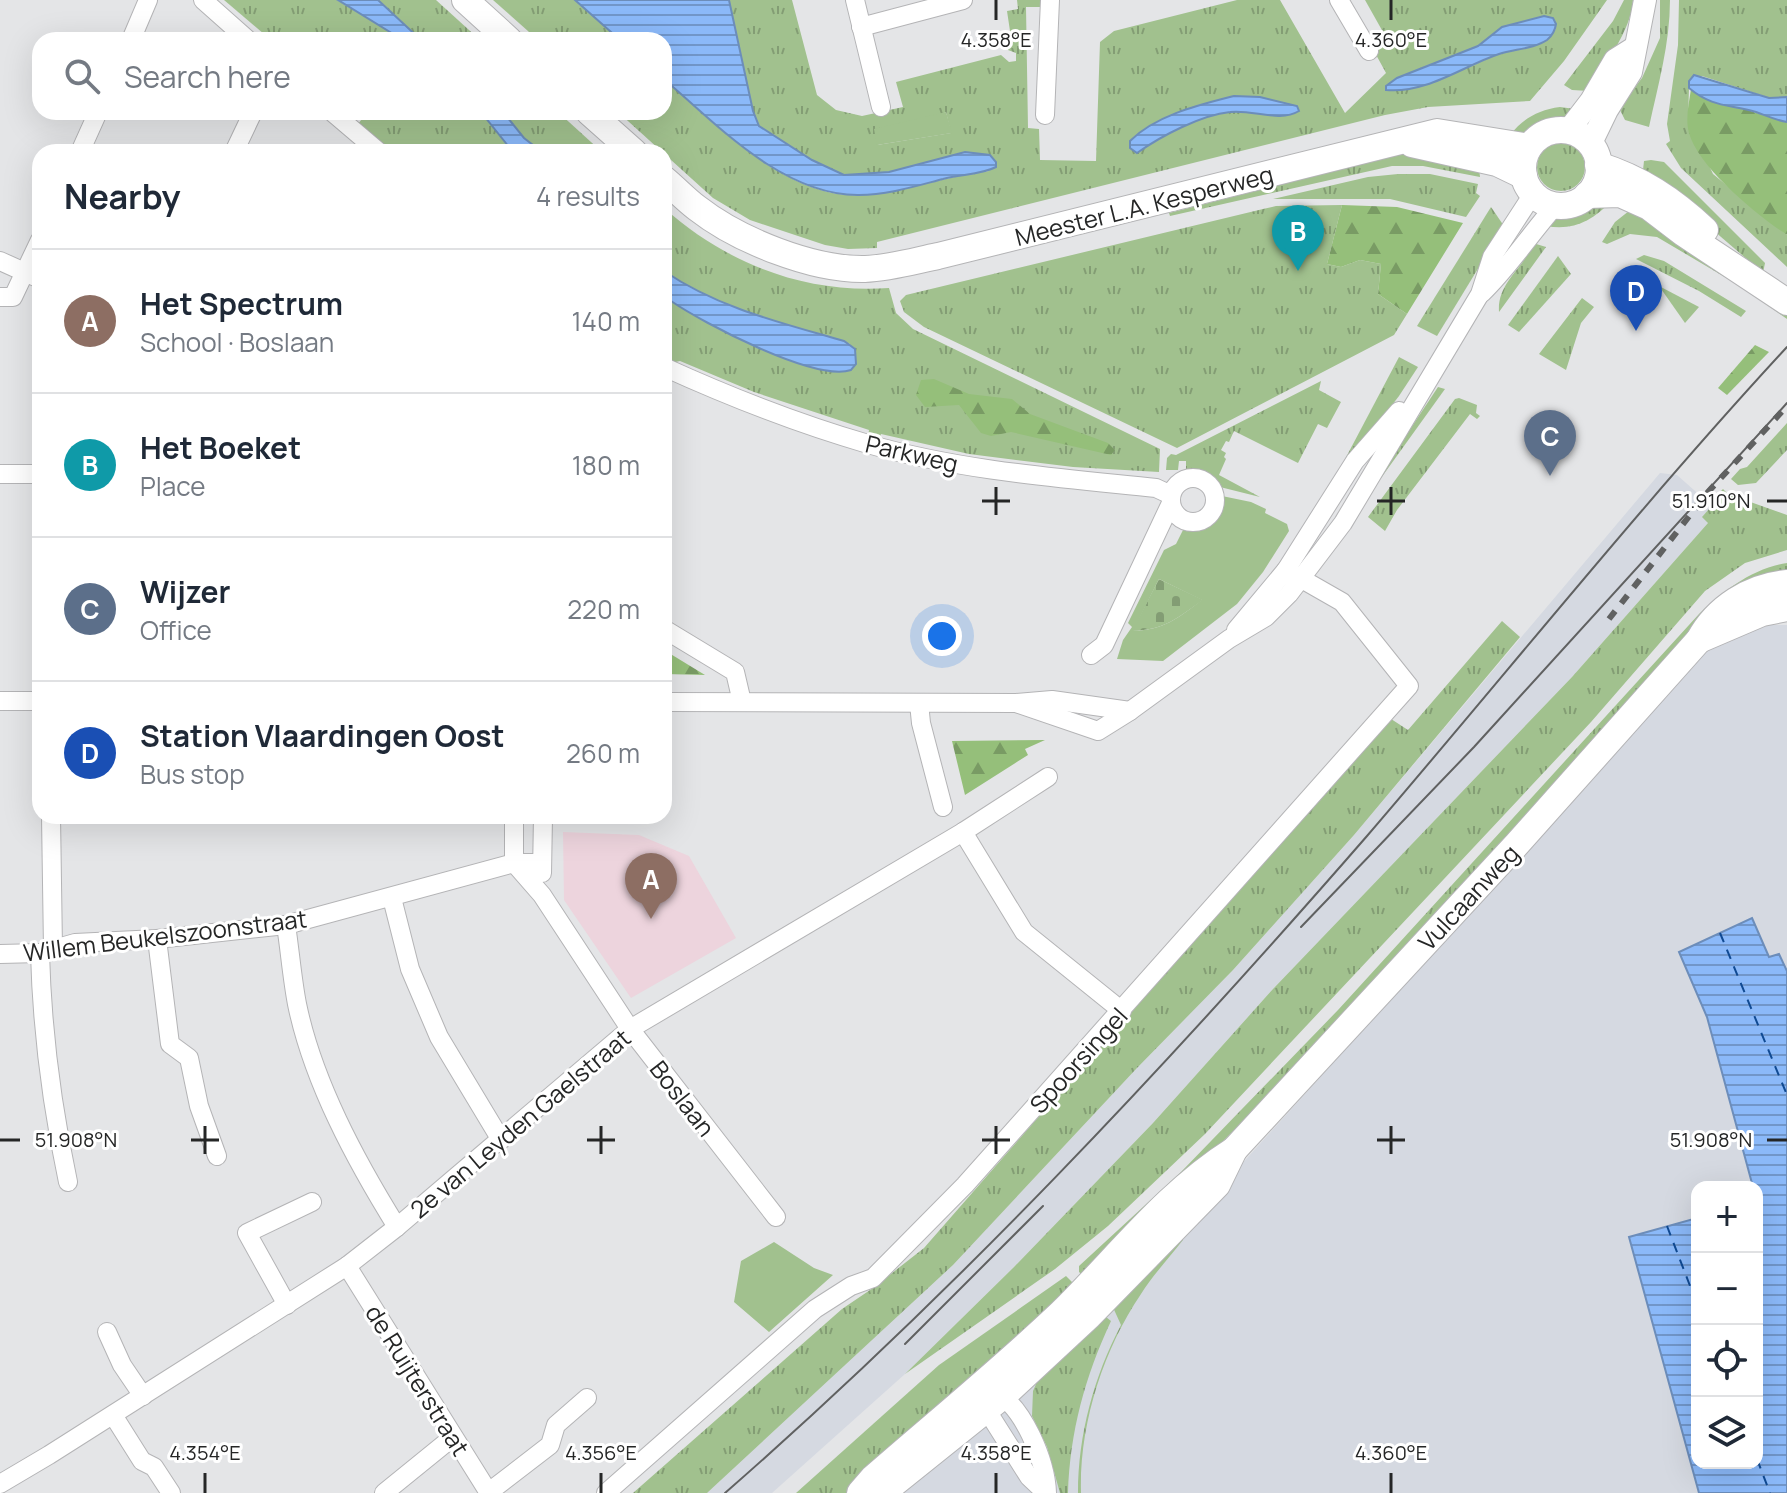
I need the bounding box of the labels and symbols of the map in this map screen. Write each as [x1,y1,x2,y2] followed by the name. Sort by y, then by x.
[960,26,1032,53] text: 4.358°E
[1355,26,1427,53] text: 4.360°E
[1012,157,1276,253] street label: Meester L.A. Kesperweg
[1272,205,1324,271] pin: B
[1610,265,1662,331] pin: D
[1524,410,1576,476] pin: C
[862,426,962,480] street label: Parkweg
[1672,487,1750,514] text: 51.910°N
[922,616,962,656] your location
[1410,837,1526,957] street label: Vulcaanweg
[625,853,677,919] pin: A
[21,901,309,969] street label: Willem Beukelszoonstraat
[1022,1000,1134,1120] street label: Spoorsingel
[403,1021,637,1225] street label: 2e van Leyden Gaelstraat
[643,1053,723,1143] street label: Boslaan
[35,1126,117,1153] text: 51.908°N
[1670,1126,1752,1153] text: 51.908°N
[358,1298,478,1462] street label: de Ruijterstraat
[169,1439,241,1466] text: 4.354°E
[565,1439,637,1466] text: 4.356°E
[960,1439,1032,1466] text: 4.358°E
[1355,1439,1427,1466] text: 4.360°E

